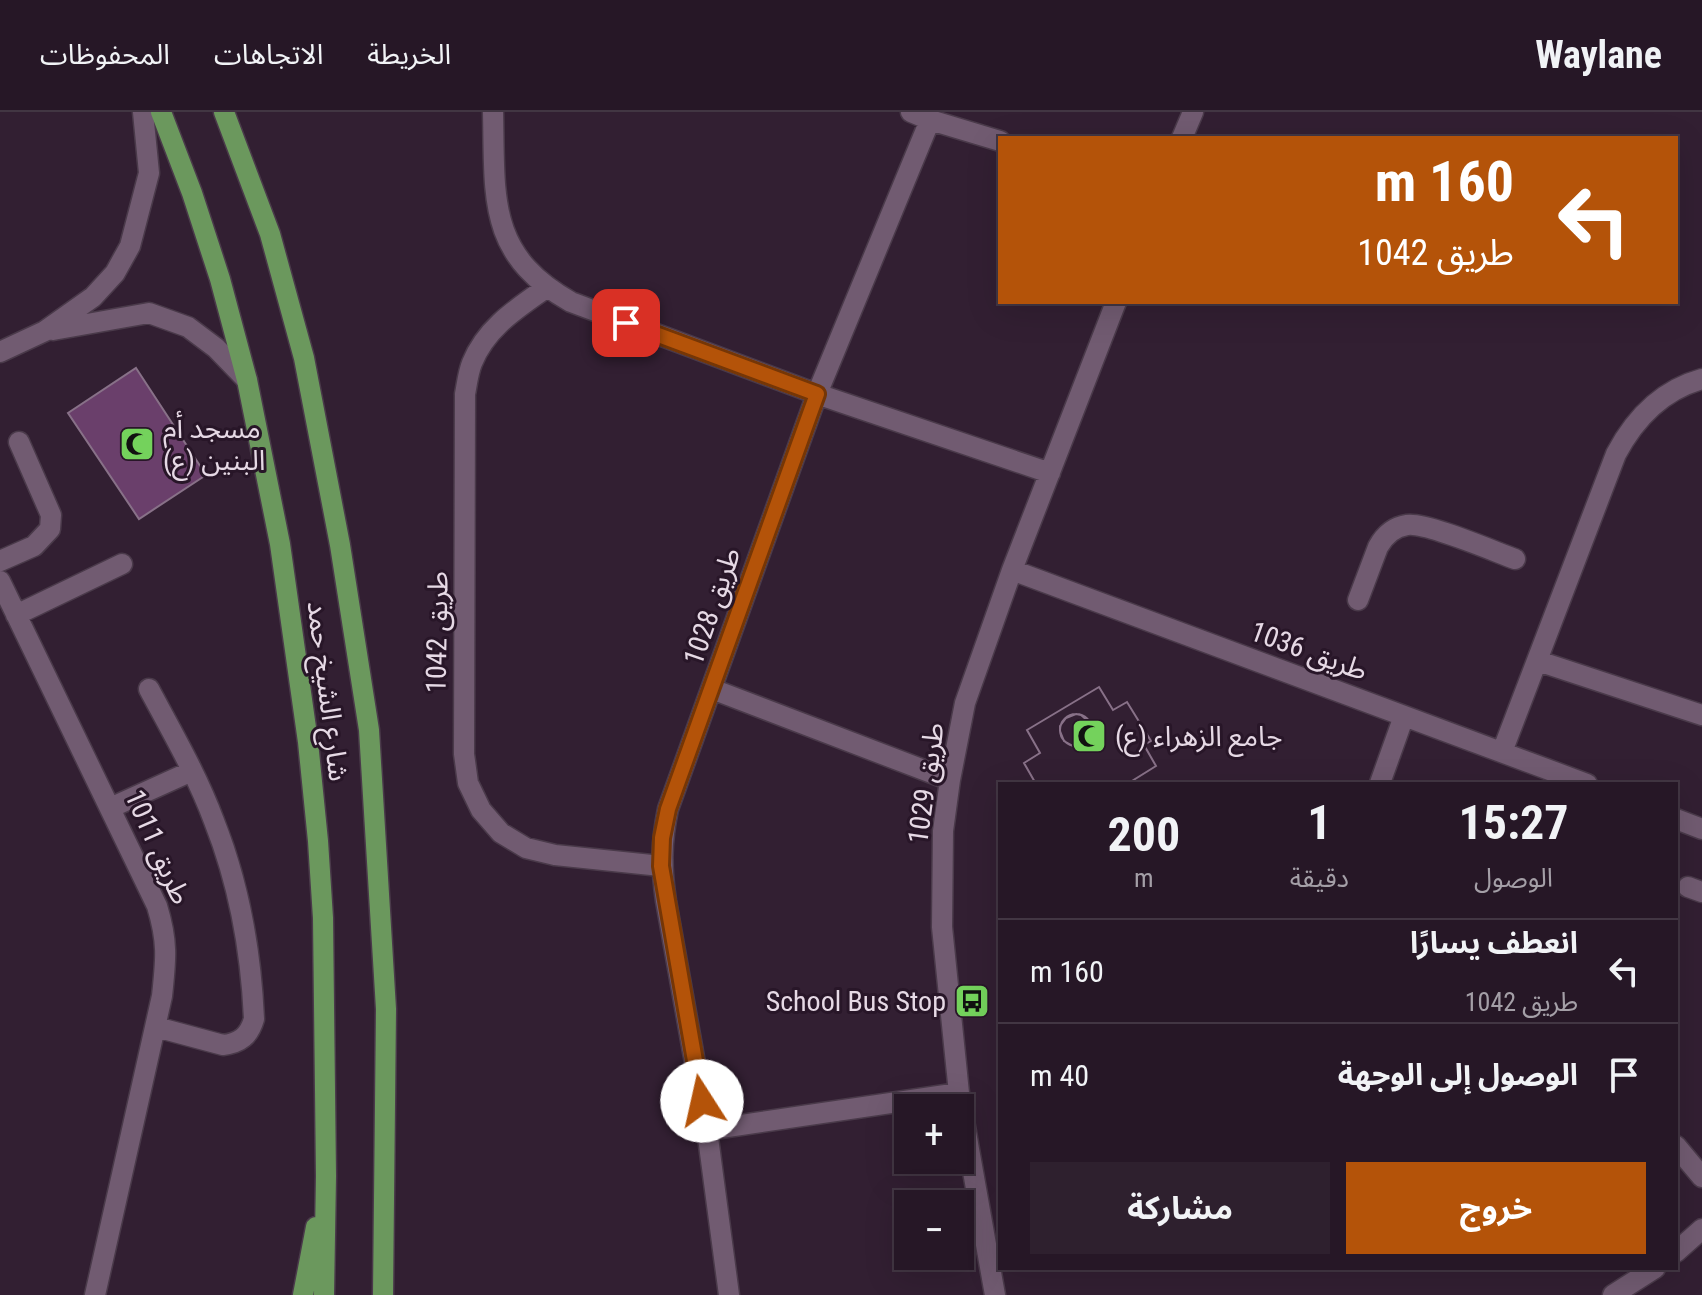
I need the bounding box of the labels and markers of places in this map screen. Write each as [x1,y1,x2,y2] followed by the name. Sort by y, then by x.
[592,289,660,357] pin
[163,410,265,481] place label: مسجد أم البنين (ع)
[118,425,156,463] mosque icon: مسجد أم البنين (ع)
[1070,717,1108,755] mosque icon: جامع الزهراء (ع)
[1115,720,1283,757] place label: جامع الزهراء (ع)
[953,982,991,1020] bus stop icon: School Bus Stop
[766,985,946,1018] place label: School Bus Stop

